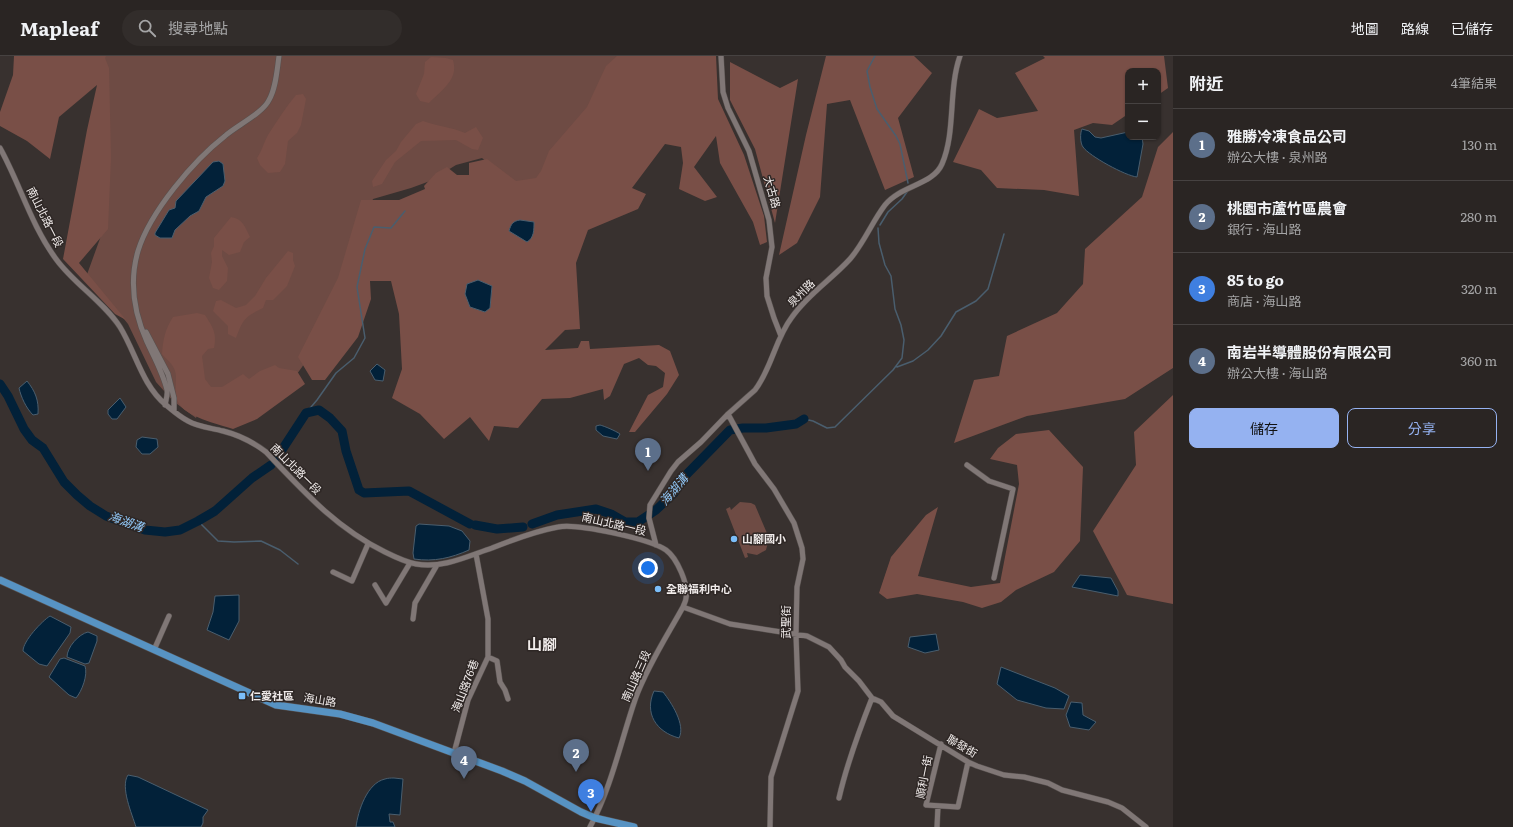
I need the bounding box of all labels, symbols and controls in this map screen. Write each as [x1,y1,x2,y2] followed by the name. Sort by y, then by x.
[122,10,402,46] search box
[20,14,98,42] text: Mapleaf
[168,16,228,39] text: 搜尋地點
[136,17,158,39] icon: search
[1351,18,1379,38] text: 地圖
[1401,18,1429,38] text: 路線
[1451,18,1493,38] text: 已儲存
[1125,68,1161,140] map controls
[1125,68,1161,104] button: +
[1189,70,1223,95] text: 附近
[1451,73,1497,92] text: 4筆結果
[1125,104,1161,140] button: −
[1227,124,1347,147] text: 雅勝冷凍食品公司
[1199,135,1205,154] text: 1
[1462,135,1497,154] text: 130 m
[1227,147,1328,166] text: 辦公大樓 · 泉州路
[761,174,785,210] street label: 大古路
[24,184,68,250] street label: 南山北路一段
[1227,196,1347,219] text: 桃園市蘆竹區農會
[1199,207,1205,226] text: 2
[1461,207,1497,226] text: 280 m
[1227,219,1302,238] text: 銀行 · 海山路
[1227,268,1284,291] text: 85 to go
[783,275,818,310] street label: 泉州路
[1198,279,1206,298] text: 3
[1461,279,1497,298] text: 320 m
[1227,291,1302,310] text: 商店 · 海山路
[1227,340,1392,363] text: 南岩半導體股份有限公司
[1198,351,1206,370] text: 4
[1460,351,1497,370] text: 360 m
[1227,363,1328,382] text: 辦公大樓 · 海山路
[1189,408,1339,448] button: 儲存
[1347,408,1497,448] button: 分享
[635,438,661,471] pin: 1
[268,439,326,497] street label: 南山北路一段
[655,468,693,509] water label: 海湖溝
[106,506,148,536] water label: 海湖溝
[580,508,648,538] street label: 南山北路一段
[742,530,786,546] place label: 山腳國小
[729,534,739,544] marker: 山腳國小
[638,558,658,578] your location
[666,580,732,596] place label: 全聯福利中心
[653,584,663,594] marker: 全聯福利中心
[777,606,793,639] street label: 武聖街
[527,632,557,655] district label: 山腳
[617,647,654,704] street label: 南山路三段
[447,657,481,714] street label: 海山路76巷
[250,687,294,703] place label: 仁愛社區
[303,689,338,709] street label: 海山路
[237,691,247,701] marker: 仁愛社區
[944,730,981,760] street label: 聯發街
[563,739,589,772] pin: 2
[451,746,477,779] pin: 4
[911,754,935,800] street label: 順利一街
[578,779,604,812] pin: 3

